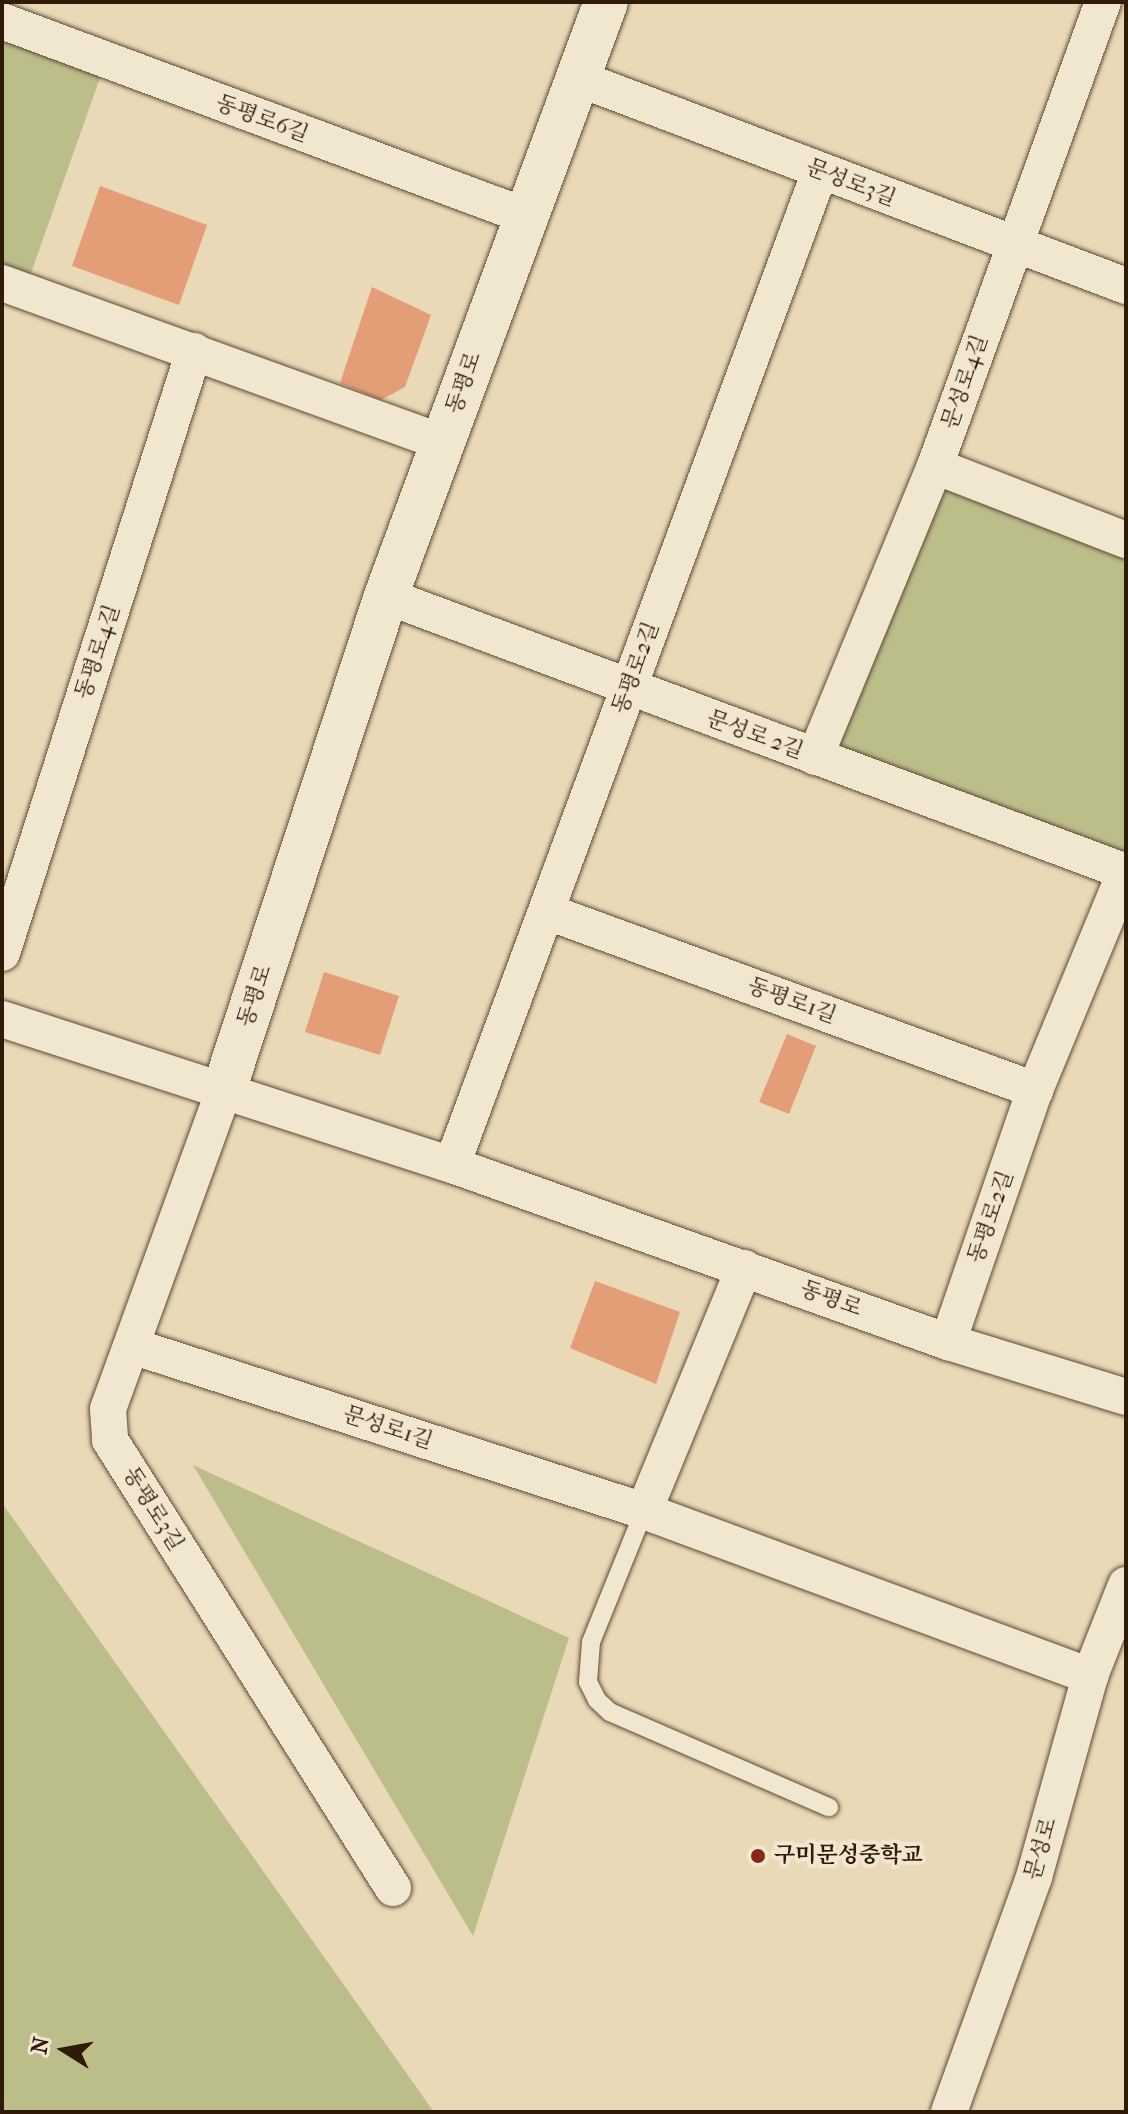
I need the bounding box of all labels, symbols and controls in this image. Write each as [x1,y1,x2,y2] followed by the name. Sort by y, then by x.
[212,90,312,148] street label: 동평로6길
[802,154,900,212] street label: 문성로3길
[937,331,993,433] street label: 문성로4길
[441,349,487,417] street label: 동평로
[70,601,126,703] street label: 동평로4길
[607,618,665,718] street label: 동평로2길
[703,705,807,765] street label: 문성로 2길
[233,962,277,1030] street label: 동평로
[744,973,840,1029] street label: 동평로1길
[963,1167,1019,1267] street label: 동평로2길
[797,1276,865,1322] street label: 동평로
[340,1401,436,1455] street label: 문성로1길
[117,1462,189,1556] street label: 동평로3길
[1020,1815,1062,1883] street label: 문성로
[774,1843,923,1869] place label: 구미문성중학교
[749,1847,767,1865] marker: 구미문성중학교
[24,2010,104,2090] north arrow
[26,2035,55,2056] text: N

